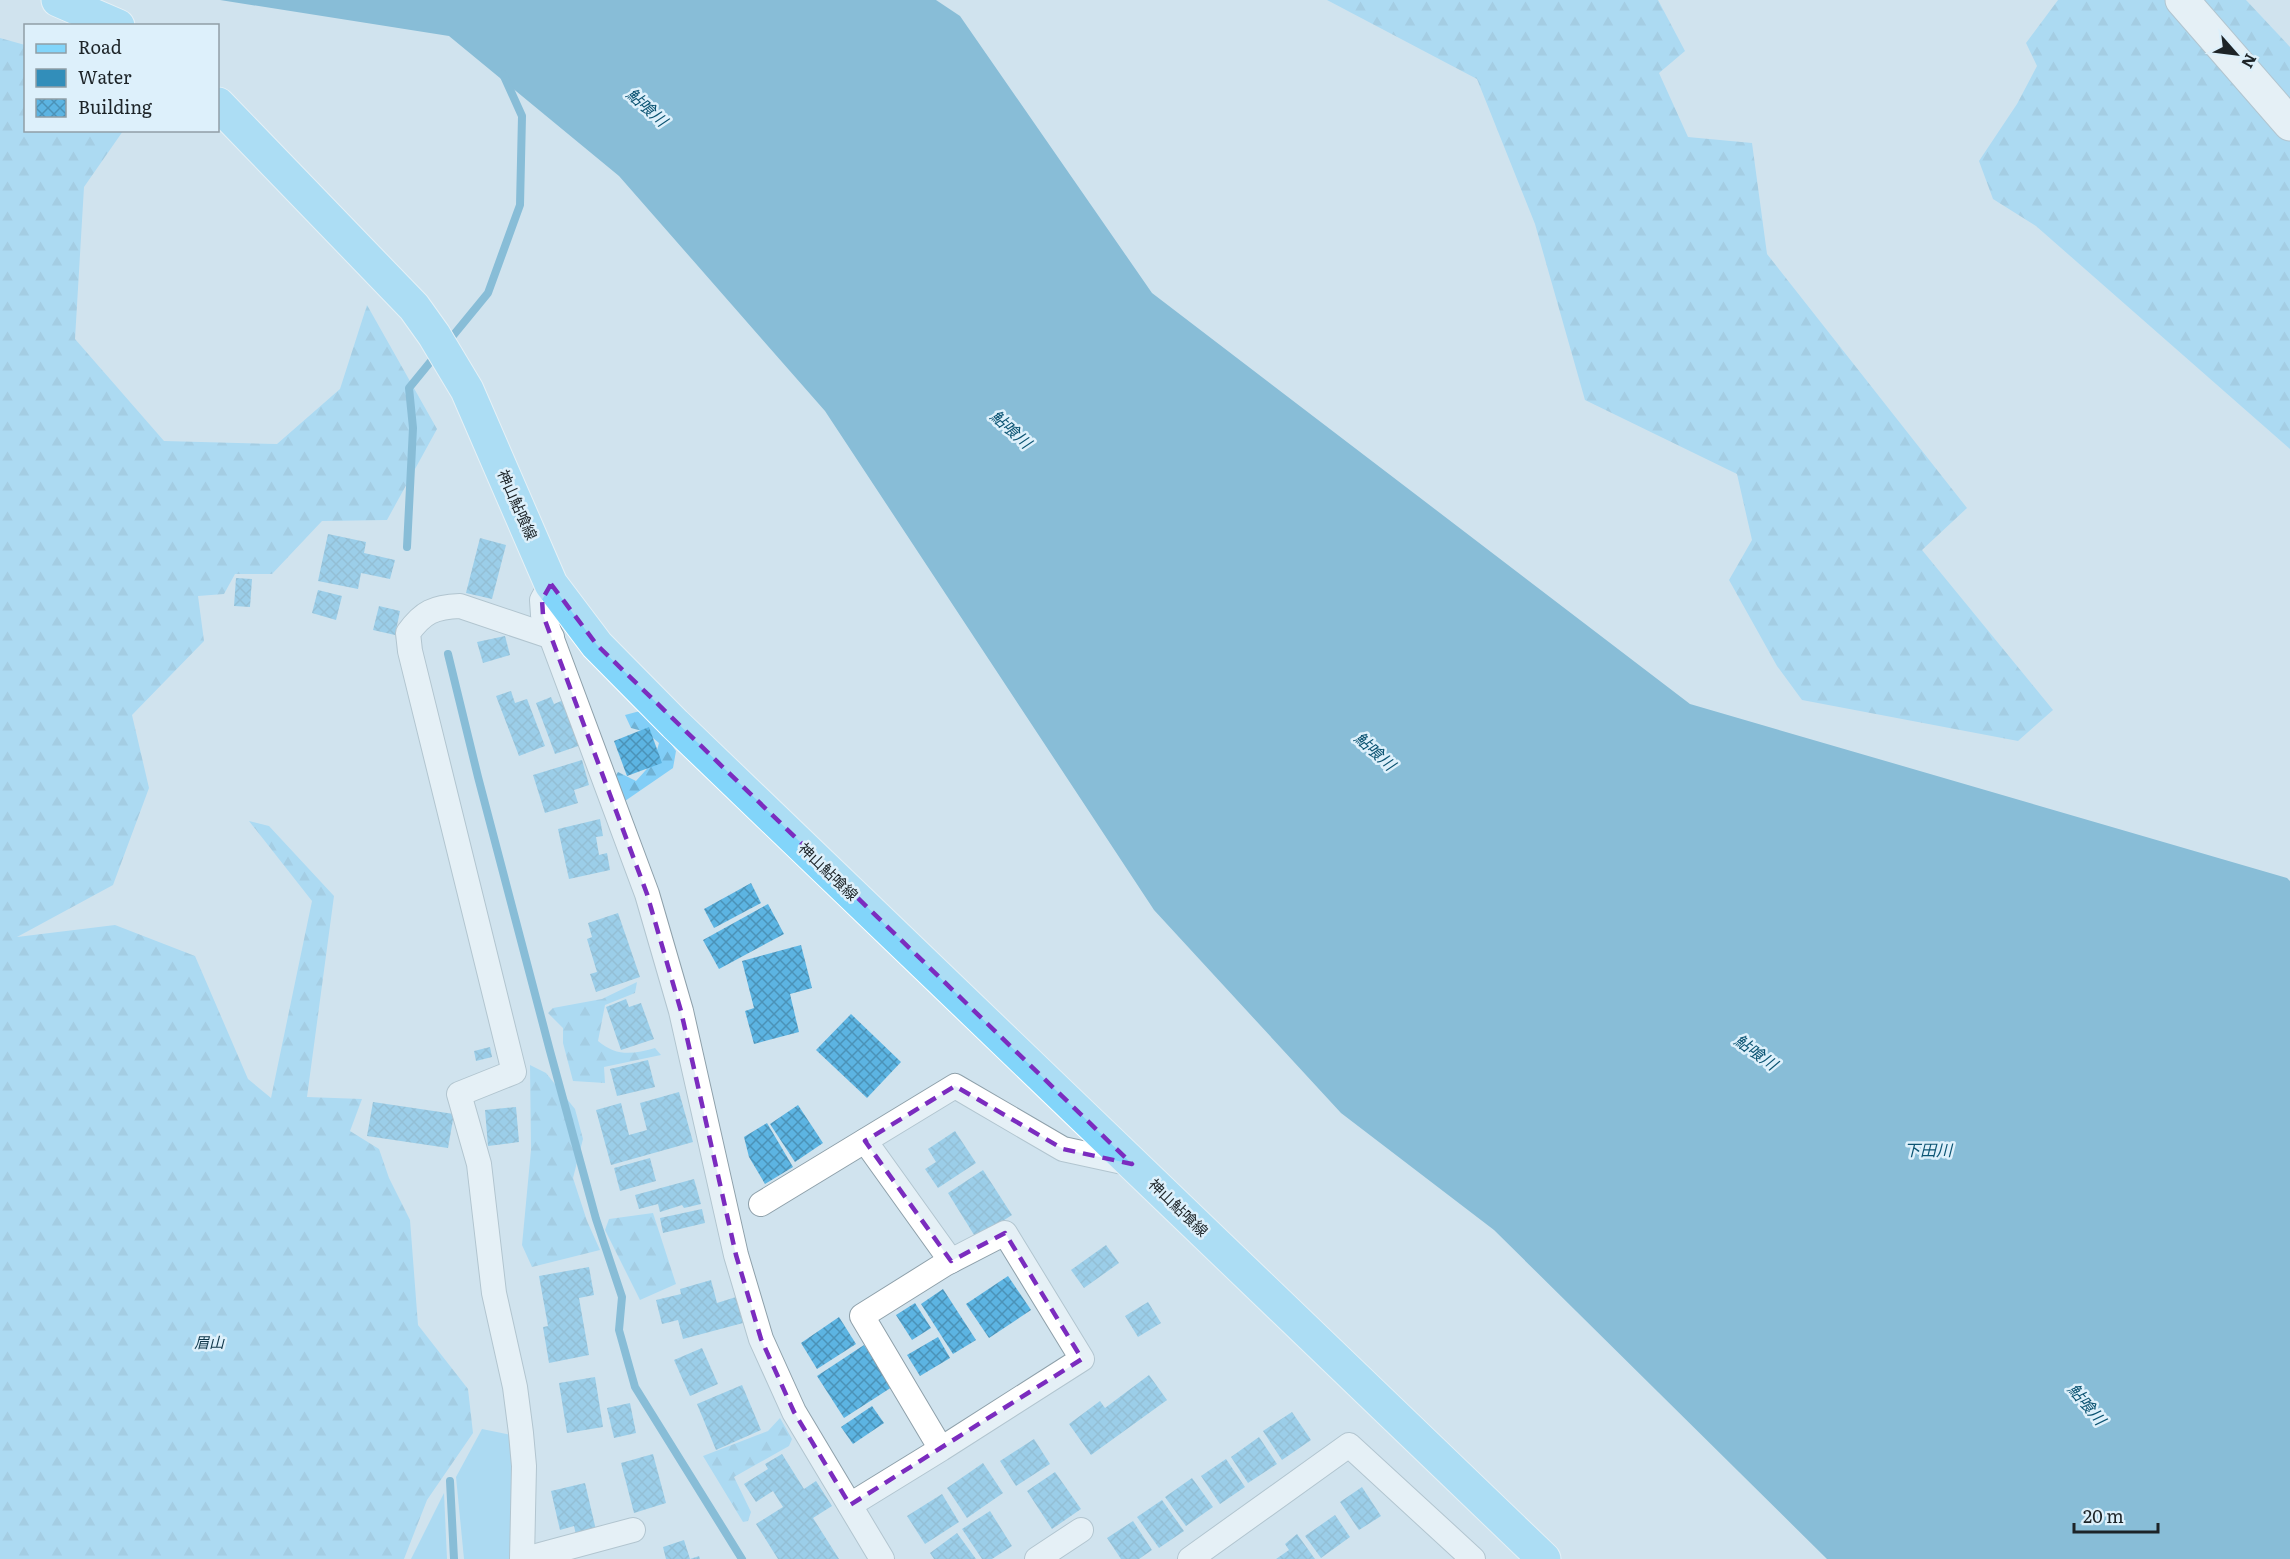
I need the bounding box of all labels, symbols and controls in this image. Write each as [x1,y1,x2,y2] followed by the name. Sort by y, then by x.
[24,24,219,132] legend
[2206,24,2266,84] north arrow
[78,33,122,60] text: Road
[2236,50,2264,73] text: N
[78,63,132,90] text: Water
[622,81,675,133] water label: 鮎喰川
[78,93,153,120] text: Building
[986,403,1039,455] water label: 鮎喰川
[493,465,544,543] street label: 神山鮎喰線
[1350,725,1403,777] water label: 鮎喰川
[794,837,864,905] street label: 神山鮎喰線
[1730,1027,1785,1076] water label: 鮎喰川
[1904,1137,1954,1161] water label: 下田川
[1144,1173,1214,1241] street label: 神山鮎喰線
[194,1330,225,1353] park label: 眉山
[2063,1377,2114,1431] water label: 鮎喰川
[2074,1496,2158,1534] scale bar
[2083,1502,2124,1529] text: 20 m

